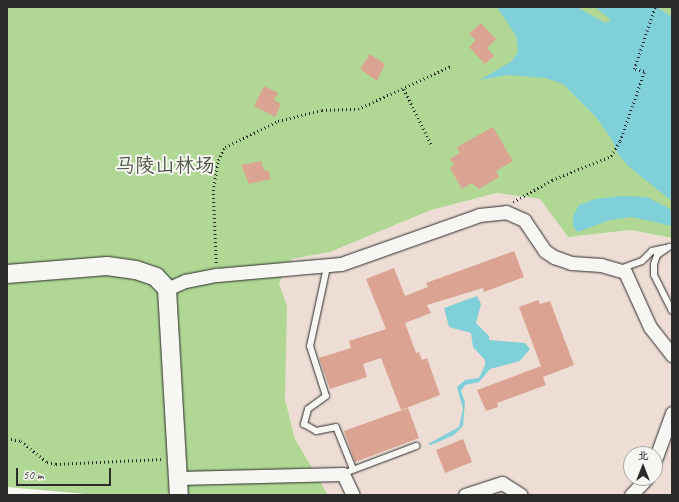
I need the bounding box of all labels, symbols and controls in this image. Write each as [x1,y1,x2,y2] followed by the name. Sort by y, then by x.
[115,153,215,177] park label: 马陵山林场
[623,446,663,486] north arrow
[638,448,649,462] text: 北
[18,460,113,486] scale bar
[23,467,43,483] text: 50 m

